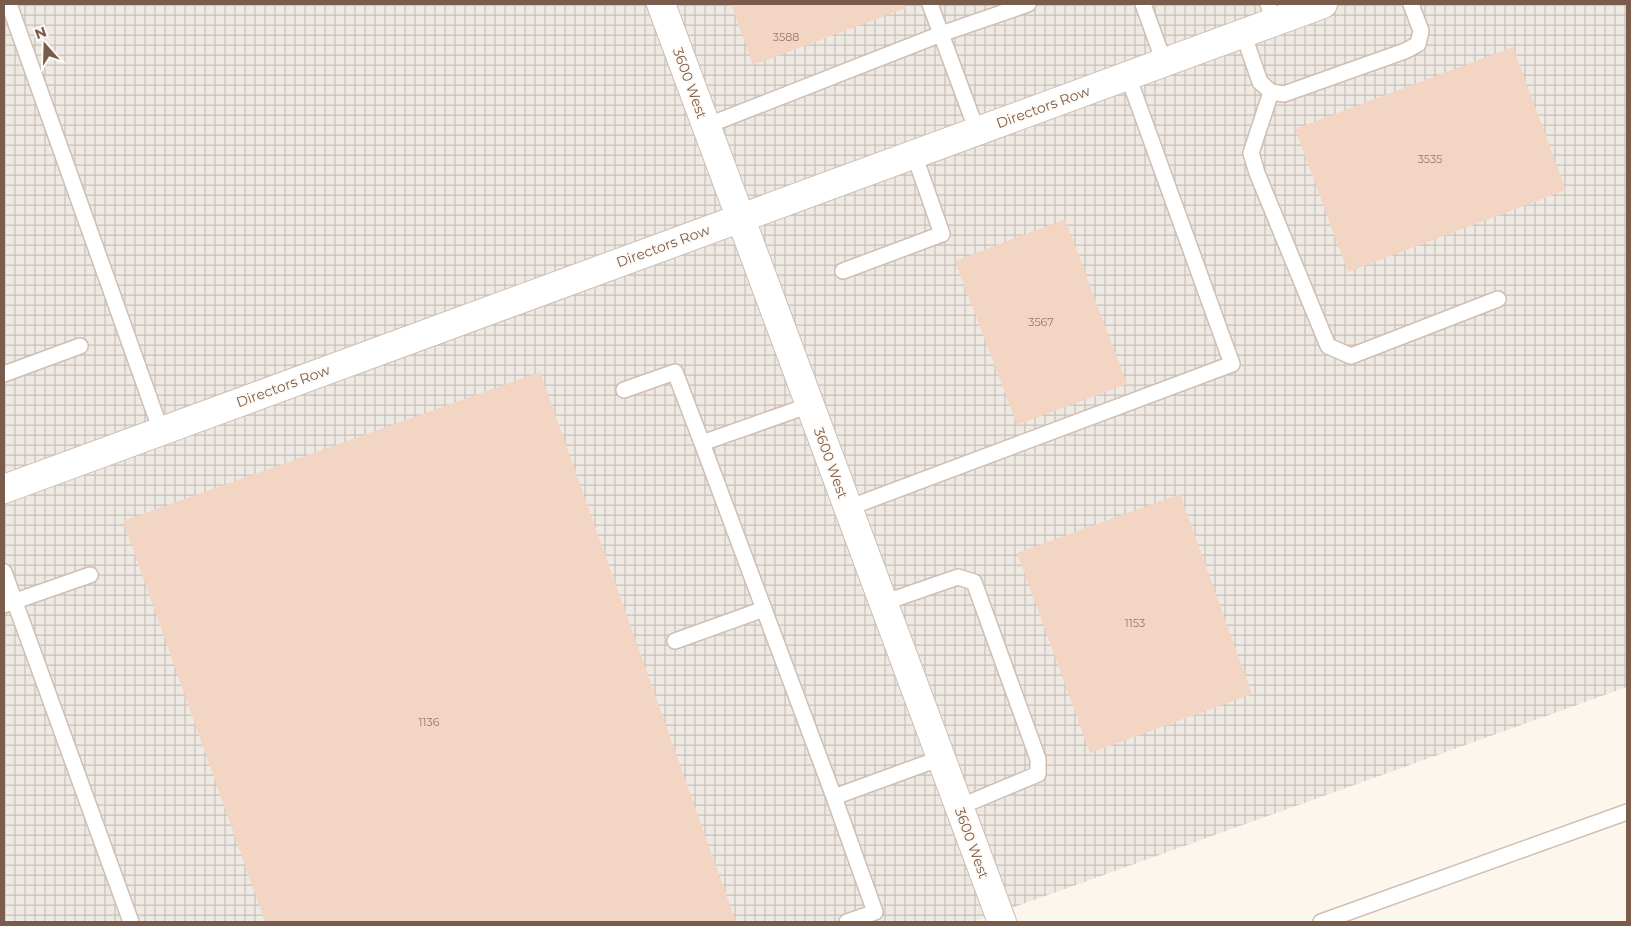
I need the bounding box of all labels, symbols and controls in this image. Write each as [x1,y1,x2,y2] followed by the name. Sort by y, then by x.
[20,20,70,70] north arrow
[32,22,49,43] text: N
[773,30,799,44] house number: 3588
[669,45,711,121] street label: 3600 West
[994,81,1093,132] street label: Directors Row
[1418,152,1442,166] house number: 3535
[614,220,713,271] street label: Directors Row
[1028,315,1054,329] house number: 3567
[234,360,333,411] street label: Directors Row
[810,425,852,501] street label: 3600 West
[1125,616,1145,630] house number: 1153
[419,715,440,729] house number: 1136
[951,805,993,881] street label: 3600 West

